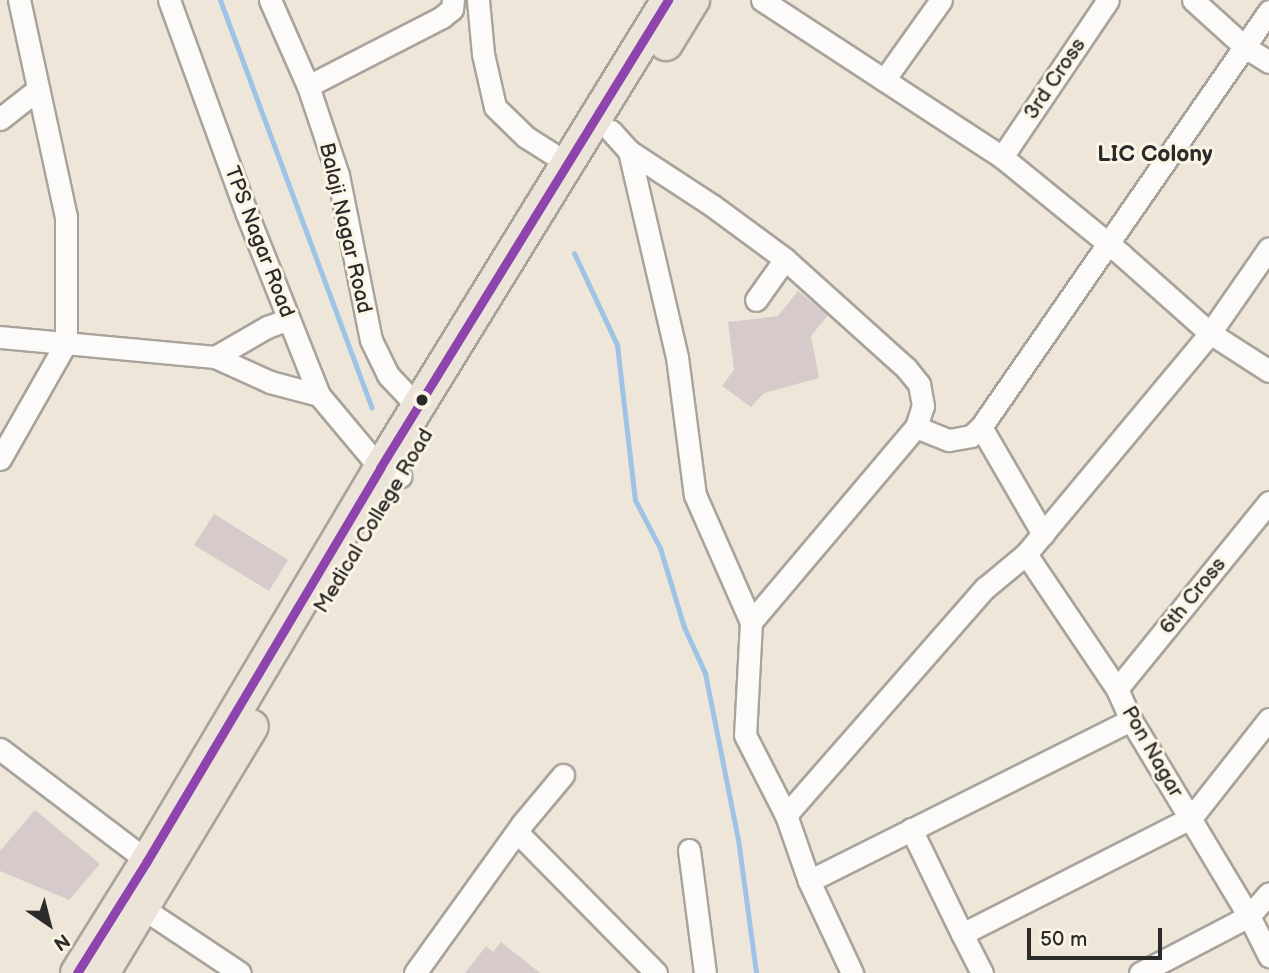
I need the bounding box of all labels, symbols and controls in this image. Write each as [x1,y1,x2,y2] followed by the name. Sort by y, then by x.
[1019,34,1091,124] street label: 3rd Cross
[313,140,377,316] street label: Balaji Nagar Road
[1097,140,1213,168] district label: LIC Colony
[219,163,299,321] street label: TPS Nagar Road
[415,393,429,407] unlabelled marker
[309,424,439,618] street label: Medical College Road
[1154,553,1232,639] street label: 6th Cross
[1116,702,1188,802] street label: Pon Nagar
[14,889,84,959] north arrow
[1031,914,1166,958] scale bar
[1040,927,1087,952] text: 50 m
[49,928,74,955] text: N

